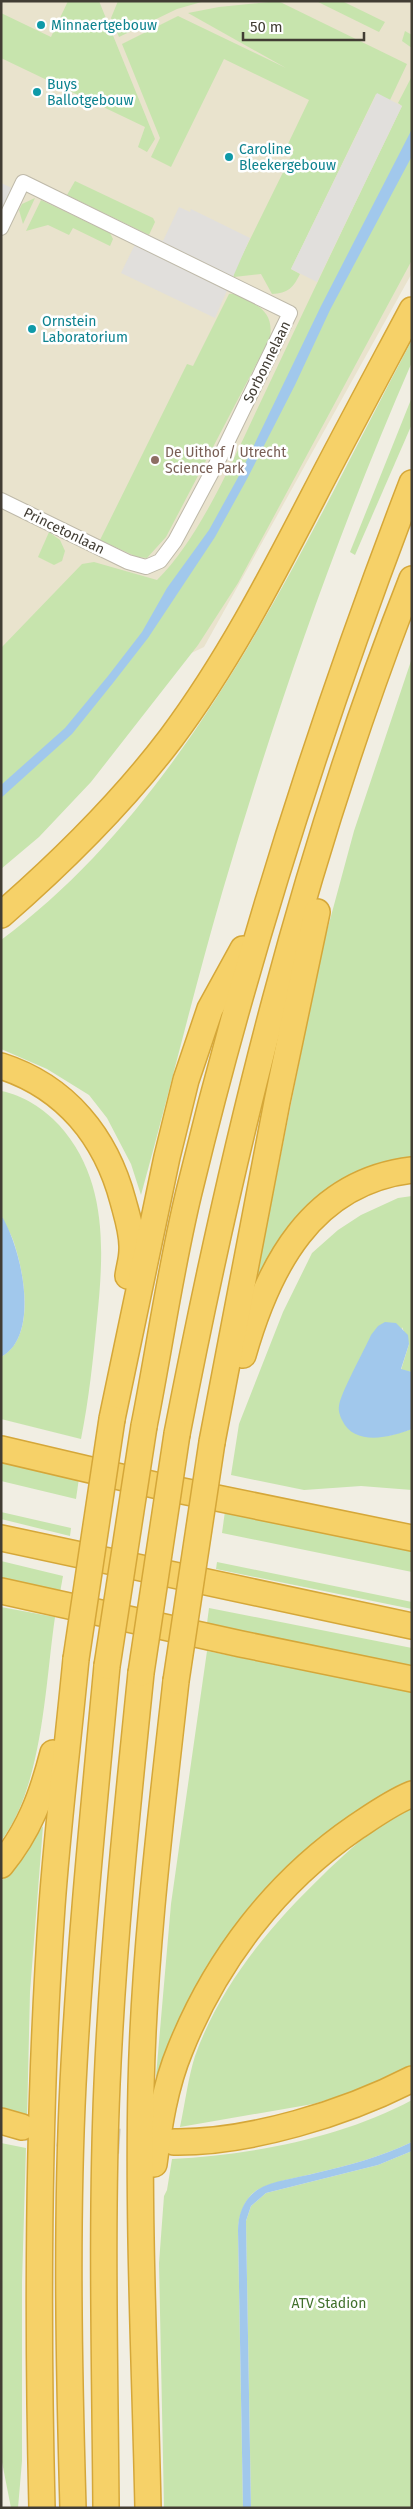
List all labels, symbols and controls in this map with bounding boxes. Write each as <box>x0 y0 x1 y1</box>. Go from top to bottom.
scale bar <box>243 10 364 42</box>
place label: Minnaertgebouw <box>51 17 157 34</box>
text: 50 m <box>250 18 283 36</box>
marker: Minnaertgebouw <box>35 19 47 31</box>
place label: Buys Ballotgebouw <box>47 76 134 109</box>
marker: Buys Ballotgebouw <box>31 86 43 98</box>
place label: Caroline Bleekergebouw <box>239 141 336 174</box>
marker: Caroline Bleekergebouw <box>223 151 235 163</box>
place label: Ornstein Laboratorium <box>42 313 128 346</box>
street label: Sorbonnelaan <box>240 318 294 406</box>
marker: Ornstein Laboratorium <box>26 323 38 335</box>
place label: De Uithof / Utrecht Science Park <box>165 444 287 477</box>
marker: De Uithof / Utrecht Science Park <box>149 454 161 466</box>
street label: Princetonlaan <box>21 504 107 558</box>
park label: ATV Stadion <box>292 2295 366 2312</box>

